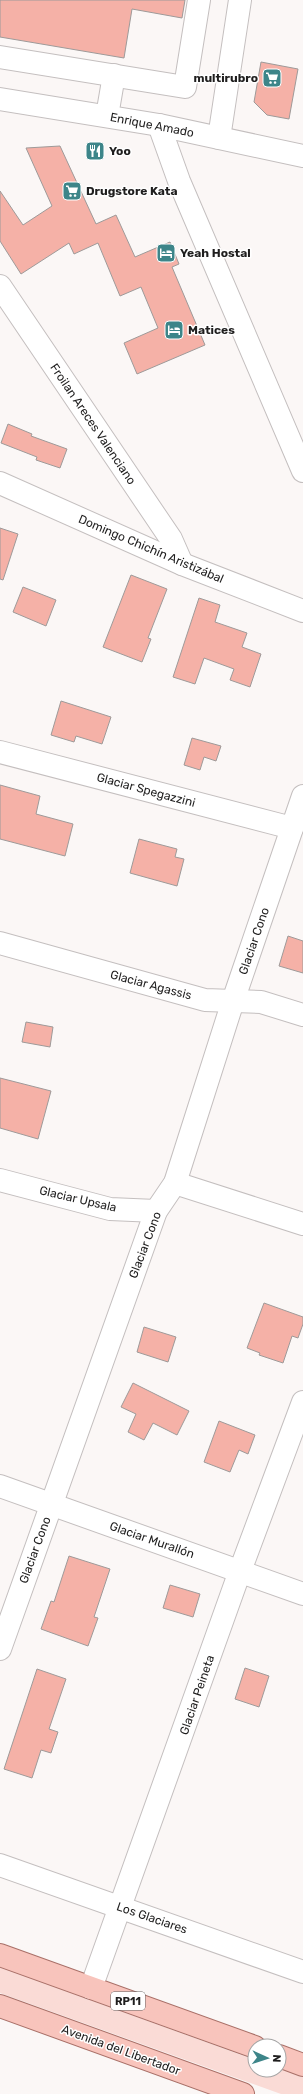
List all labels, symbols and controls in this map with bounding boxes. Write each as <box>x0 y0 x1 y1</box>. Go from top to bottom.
supermarket icon: multirubro <box>261 67 283 89</box>
place label: multirubro <box>193 71 258 85</box>
street label: Enrique Amado <box>109 110 195 140</box>
restaurant icon: Yoo <box>84 140 106 162</box>
place label: Yoo <box>109 144 131 158</box>
supermarket icon: Drugstore Kata <box>61 180 83 202</box>
place label: Drugstore Kata <box>86 184 178 198</box>
hotel icon: Yeah Hostal <box>155 242 177 264</box>
place label: Yeah Hostal <box>180 246 251 260</box>
hotel icon: Matices <box>163 319 185 341</box>
place label: Matices <box>188 323 235 337</box>
street label: Froilan Areces Valenciano <box>47 361 139 487</box>
street label: Domingo Chichín Aristizábal <box>76 512 226 586</box>
street label: Glaciar Spegazzini <box>95 770 197 810</box>
street label: Glaciar Cono <box>236 905 272 976</box>
street label: Glaciar Agassis <box>109 967 193 1003</box>
street label: Glaciar Upsala <box>38 1183 118 1215</box>
street label: Glaciar Cono <box>126 1210 164 1280</box>
street label: Glaciar Cono <box>16 1515 54 1585</box>
street label: Glaciar Murallón <box>108 1519 196 1561</box>
street label: Glaciar Peineta <box>177 1653 217 1737</box>
street label: Los Glaciares <box>115 1899 189 1937</box>
road number: RP11 <box>111 1992 145 2010</box>
street label: Avenida del Libertador <box>60 2022 183 2078</box>
north arrow <box>247 2038 287 2078</box>
text: N <box>270 2054 283 2063</box>

